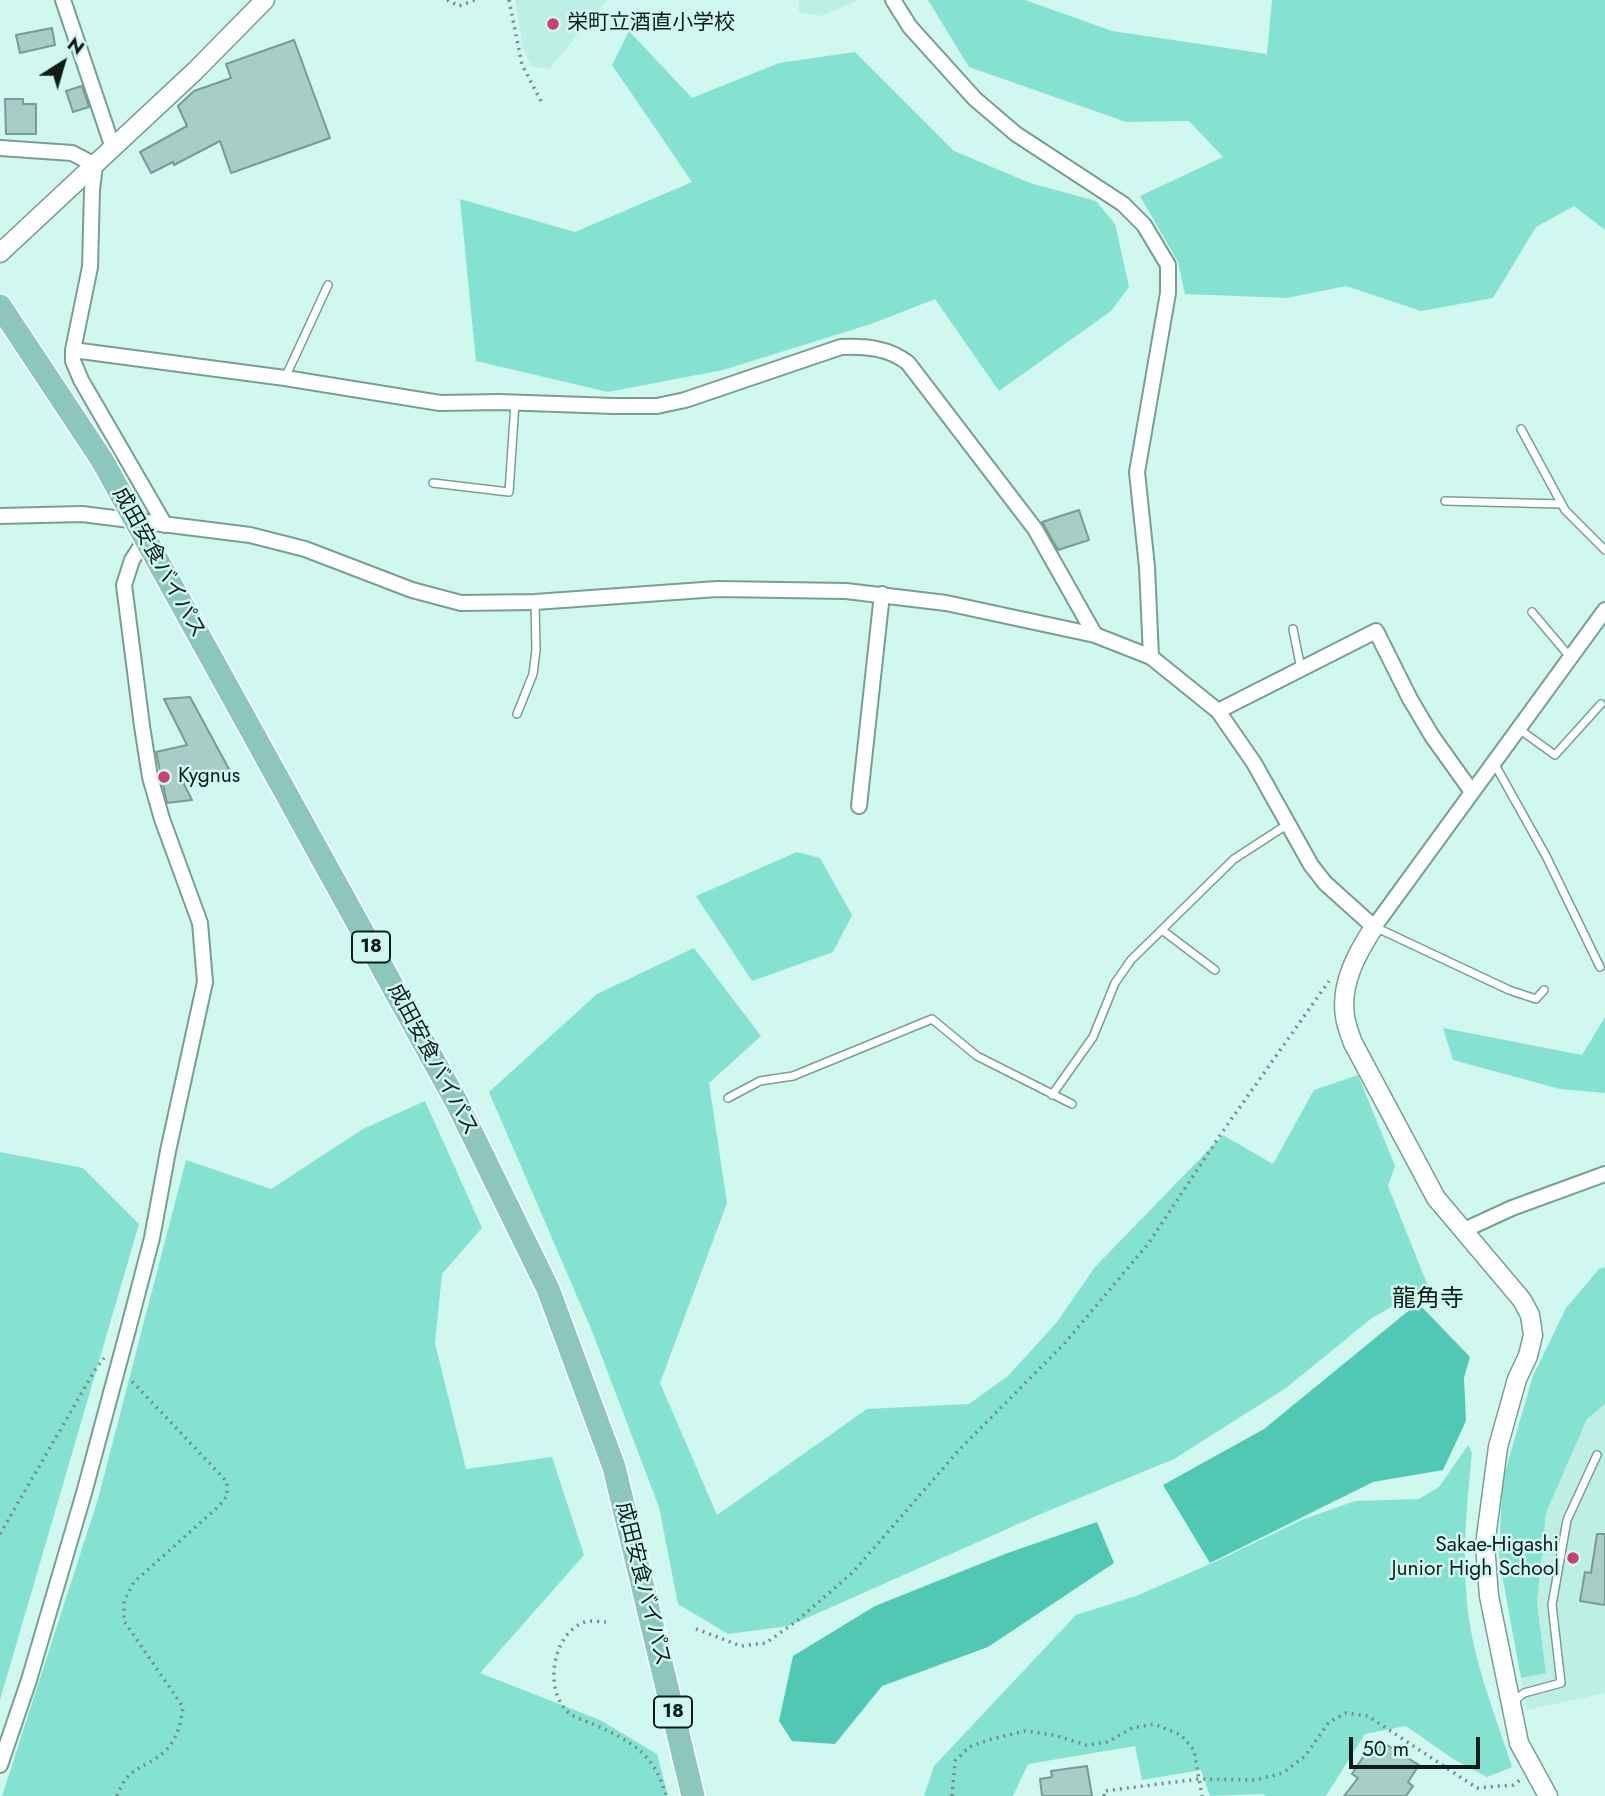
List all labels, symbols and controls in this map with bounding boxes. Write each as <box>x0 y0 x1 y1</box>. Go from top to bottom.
place label: 栄町立酒直小学校 <box>567 11 735 37</box>
marker: 栄町立酒直小学校 <box>545 16 561 32</box>
north arrow <box>28 28 98 98</box>
text: N <box>62 31 90 61</box>
street label: 成田安食バイパス <box>106 483 210 643</box>
place label: Kygnus <box>178 764 240 790</box>
marker: Kygnus <box>156 769 172 785</box>
road number: 18 <box>352 931 390 962</box>
street label: 成田安食バイパス <box>381 980 483 1140</box>
district label: 龍角寺 <box>1392 1286 1464 1314</box>
street label: 成田安食バイパス <box>609 1499 675 1669</box>
place label: Sakae-Higashi Junior High School <box>1391 1533 1559 1583</box>
marker: Sakae-Higashi Junior High School <box>1565 1550 1581 1566</box>
road number: 18 <box>654 1696 692 1728</box>
scale bar <box>1353 1722 1484 1766</box>
text: 50 m <box>1362 1734 1409 1764</box>

